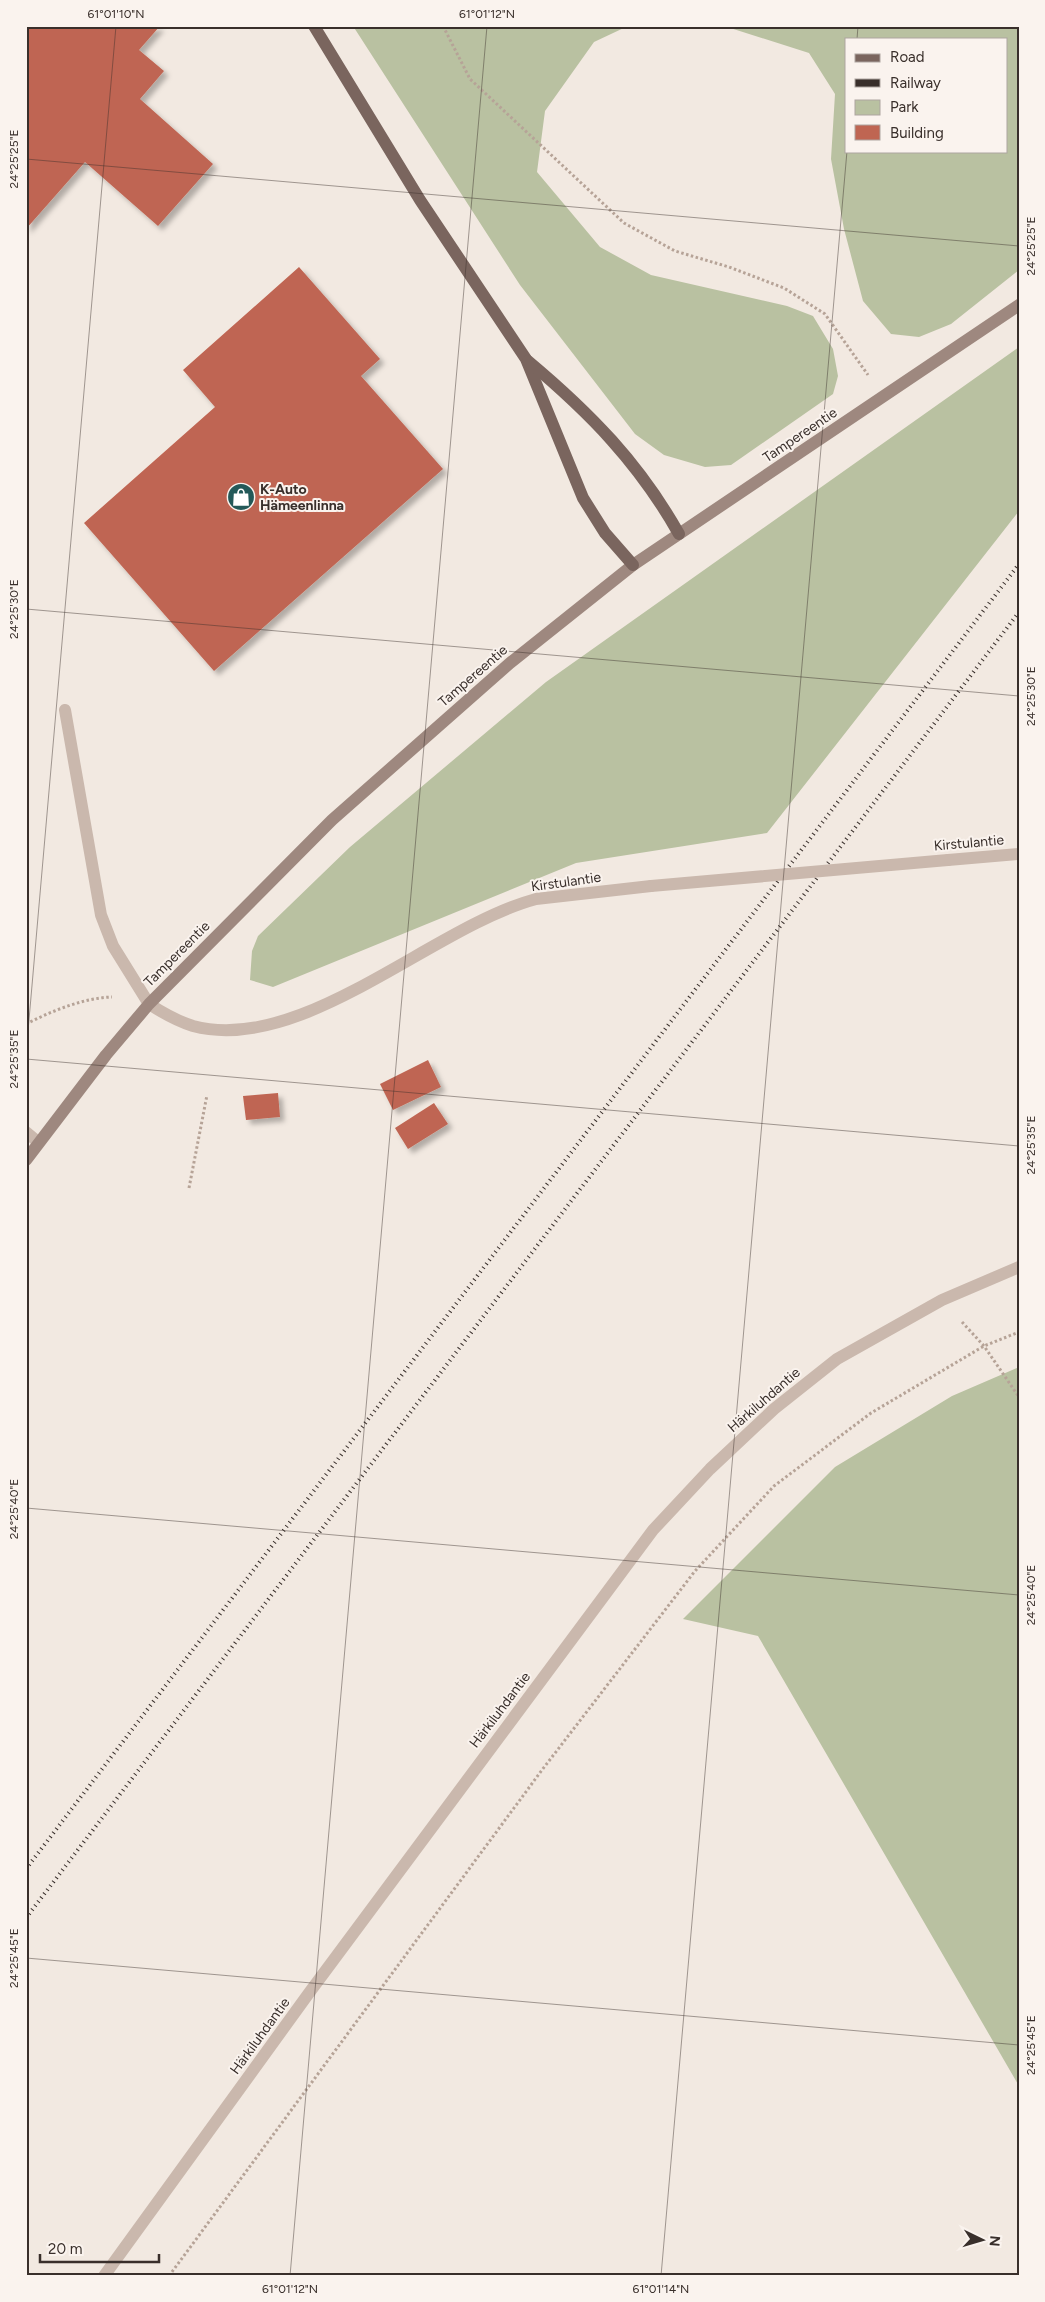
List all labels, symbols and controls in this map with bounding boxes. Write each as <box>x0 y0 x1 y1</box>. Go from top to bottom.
text: 61°01'10"N <box>87 7 145 21</box>
text: 61°01'12"N <box>459 7 515 21</box>
legend <box>845 38 1008 152</box>
text: Road <box>890 48 925 66</box>
text: Railway <box>890 74 941 92</box>
text: Park <box>890 98 919 116</box>
text: Building <box>890 124 944 142</box>
text: 24°25'25"E <box>7 129 21 189</box>
text: 24°25'25"E <box>1024 216 1038 276</box>
street label: Tampereentie <box>760 404 841 466</box>
place label: K-Auto Hämeenlinna <box>260 481 344 514</box>
shop icon: K-Auto Hämeenlinna <box>226 482 256 512</box>
text: 24°25'30"E <box>7 579 21 639</box>
street label: Tampereentie <box>435 641 511 711</box>
text: 24°25'30"E <box>1024 666 1038 726</box>
street label: Kirstulantie <box>933 831 1005 855</box>
street label: Kirstulantie <box>530 869 602 895</box>
street label: Tampereentie <box>141 917 214 990</box>
text: 24°25'35"E <box>7 1030 21 1088</box>
text: 24°25'35"E <box>1024 1116 1038 1174</box>
street label: Härkiluhdantie <box>724 1364 804 1436</box>
text: 24°25'40"E <box>7 1479 21 1539</box>
text: 24°25'40"E <box>1024 1565 1038 1625</box>
street label: Härkiluhdantie <box>466 1668 534 1751</box>
text: 24°25'45"E <box>7 1928 21 1988</box>
street label: Härkiluhdantie <box>227 1994 294 2078</box>
text: 24°25'45"E <box>1024 2015 1038 2075</box>
north arrow <box>958 2214 1008 2264</box>
scale bar <box>40 2232 159 2264</box>
text: N <box>986 2235 1003 2247</box>
text: 20 m <box>48 2240 82 2258</box>
text: 61°01'12"N <box>262 2282 318 2296</box>
text: 61°01'14"N <box>633 2282 689 2296</box>

